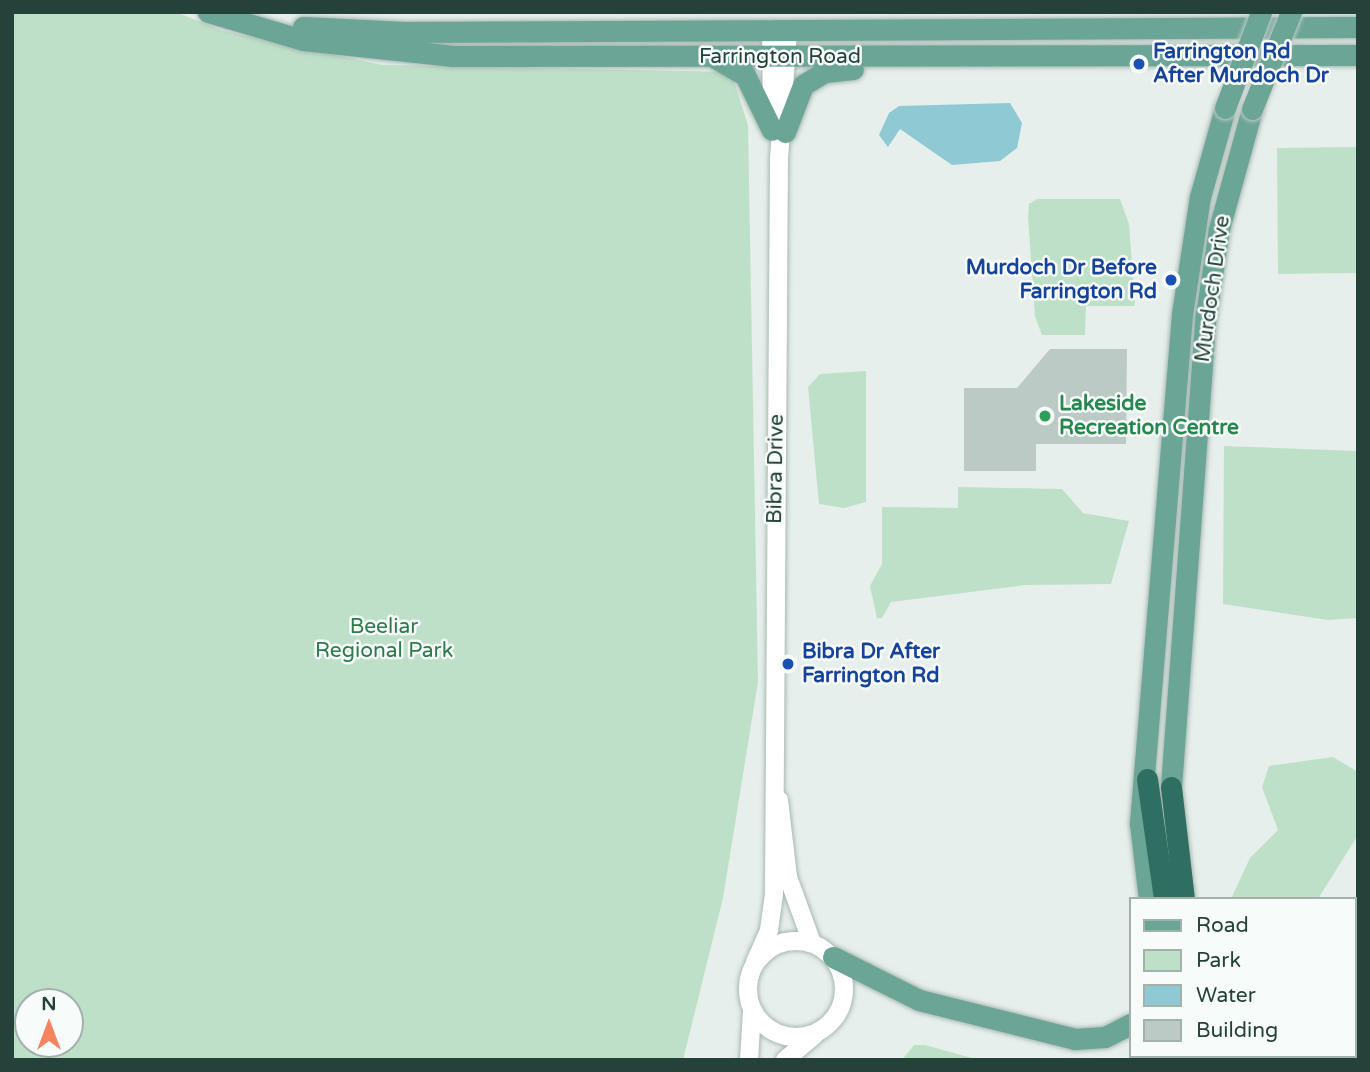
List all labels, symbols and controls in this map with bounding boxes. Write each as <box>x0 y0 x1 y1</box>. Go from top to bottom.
place label: Farrington Rd After Murdoch Dr <box>1153 39 1329 89</box>
street label: Farrington Road <box>699 44 861 70</box>
marker: Farrington Rd After Murdoch Dr <box>1131 56 1147 72</box>
street label: Murdoch Drive <box>1190 214 1236 364</box>
place label: Murdoch Dr Before Farrington Rd <box>966 255 1157 305</box>
marker: Murdoch Dr Before Farrington Rd <box>1163 272 1179 288</box>
place label: Lakeside Recreation Centre <box>1059 391 1239 441</box>
marker: Lakeside Recreation Centre <box>1037 408 1053 424</box>
street label: Bibra Drive <box>762 414 790 524</box>
park label: Beeliar Regional Park <box>315 614 453 664</box>
place label: Bibra Dr After Farrington Rd <box>802 639 940 689</box>
marker: Bibra Dr After Farrington Rd <box>780 656 796 672</box>
legend <box>1128 897 1356 1058</box>
text: Road <box>1196 913 1249 938</box>
text: Park <box>1196 948 1241 973</box>
text: Water <box>1196 983 1256 1008</box>
north arrow <box>14 988 84 1058</box>
text: N <box>41 993 57 1015</box>
text: Building <box>1196 1018 1278 1043</box>

